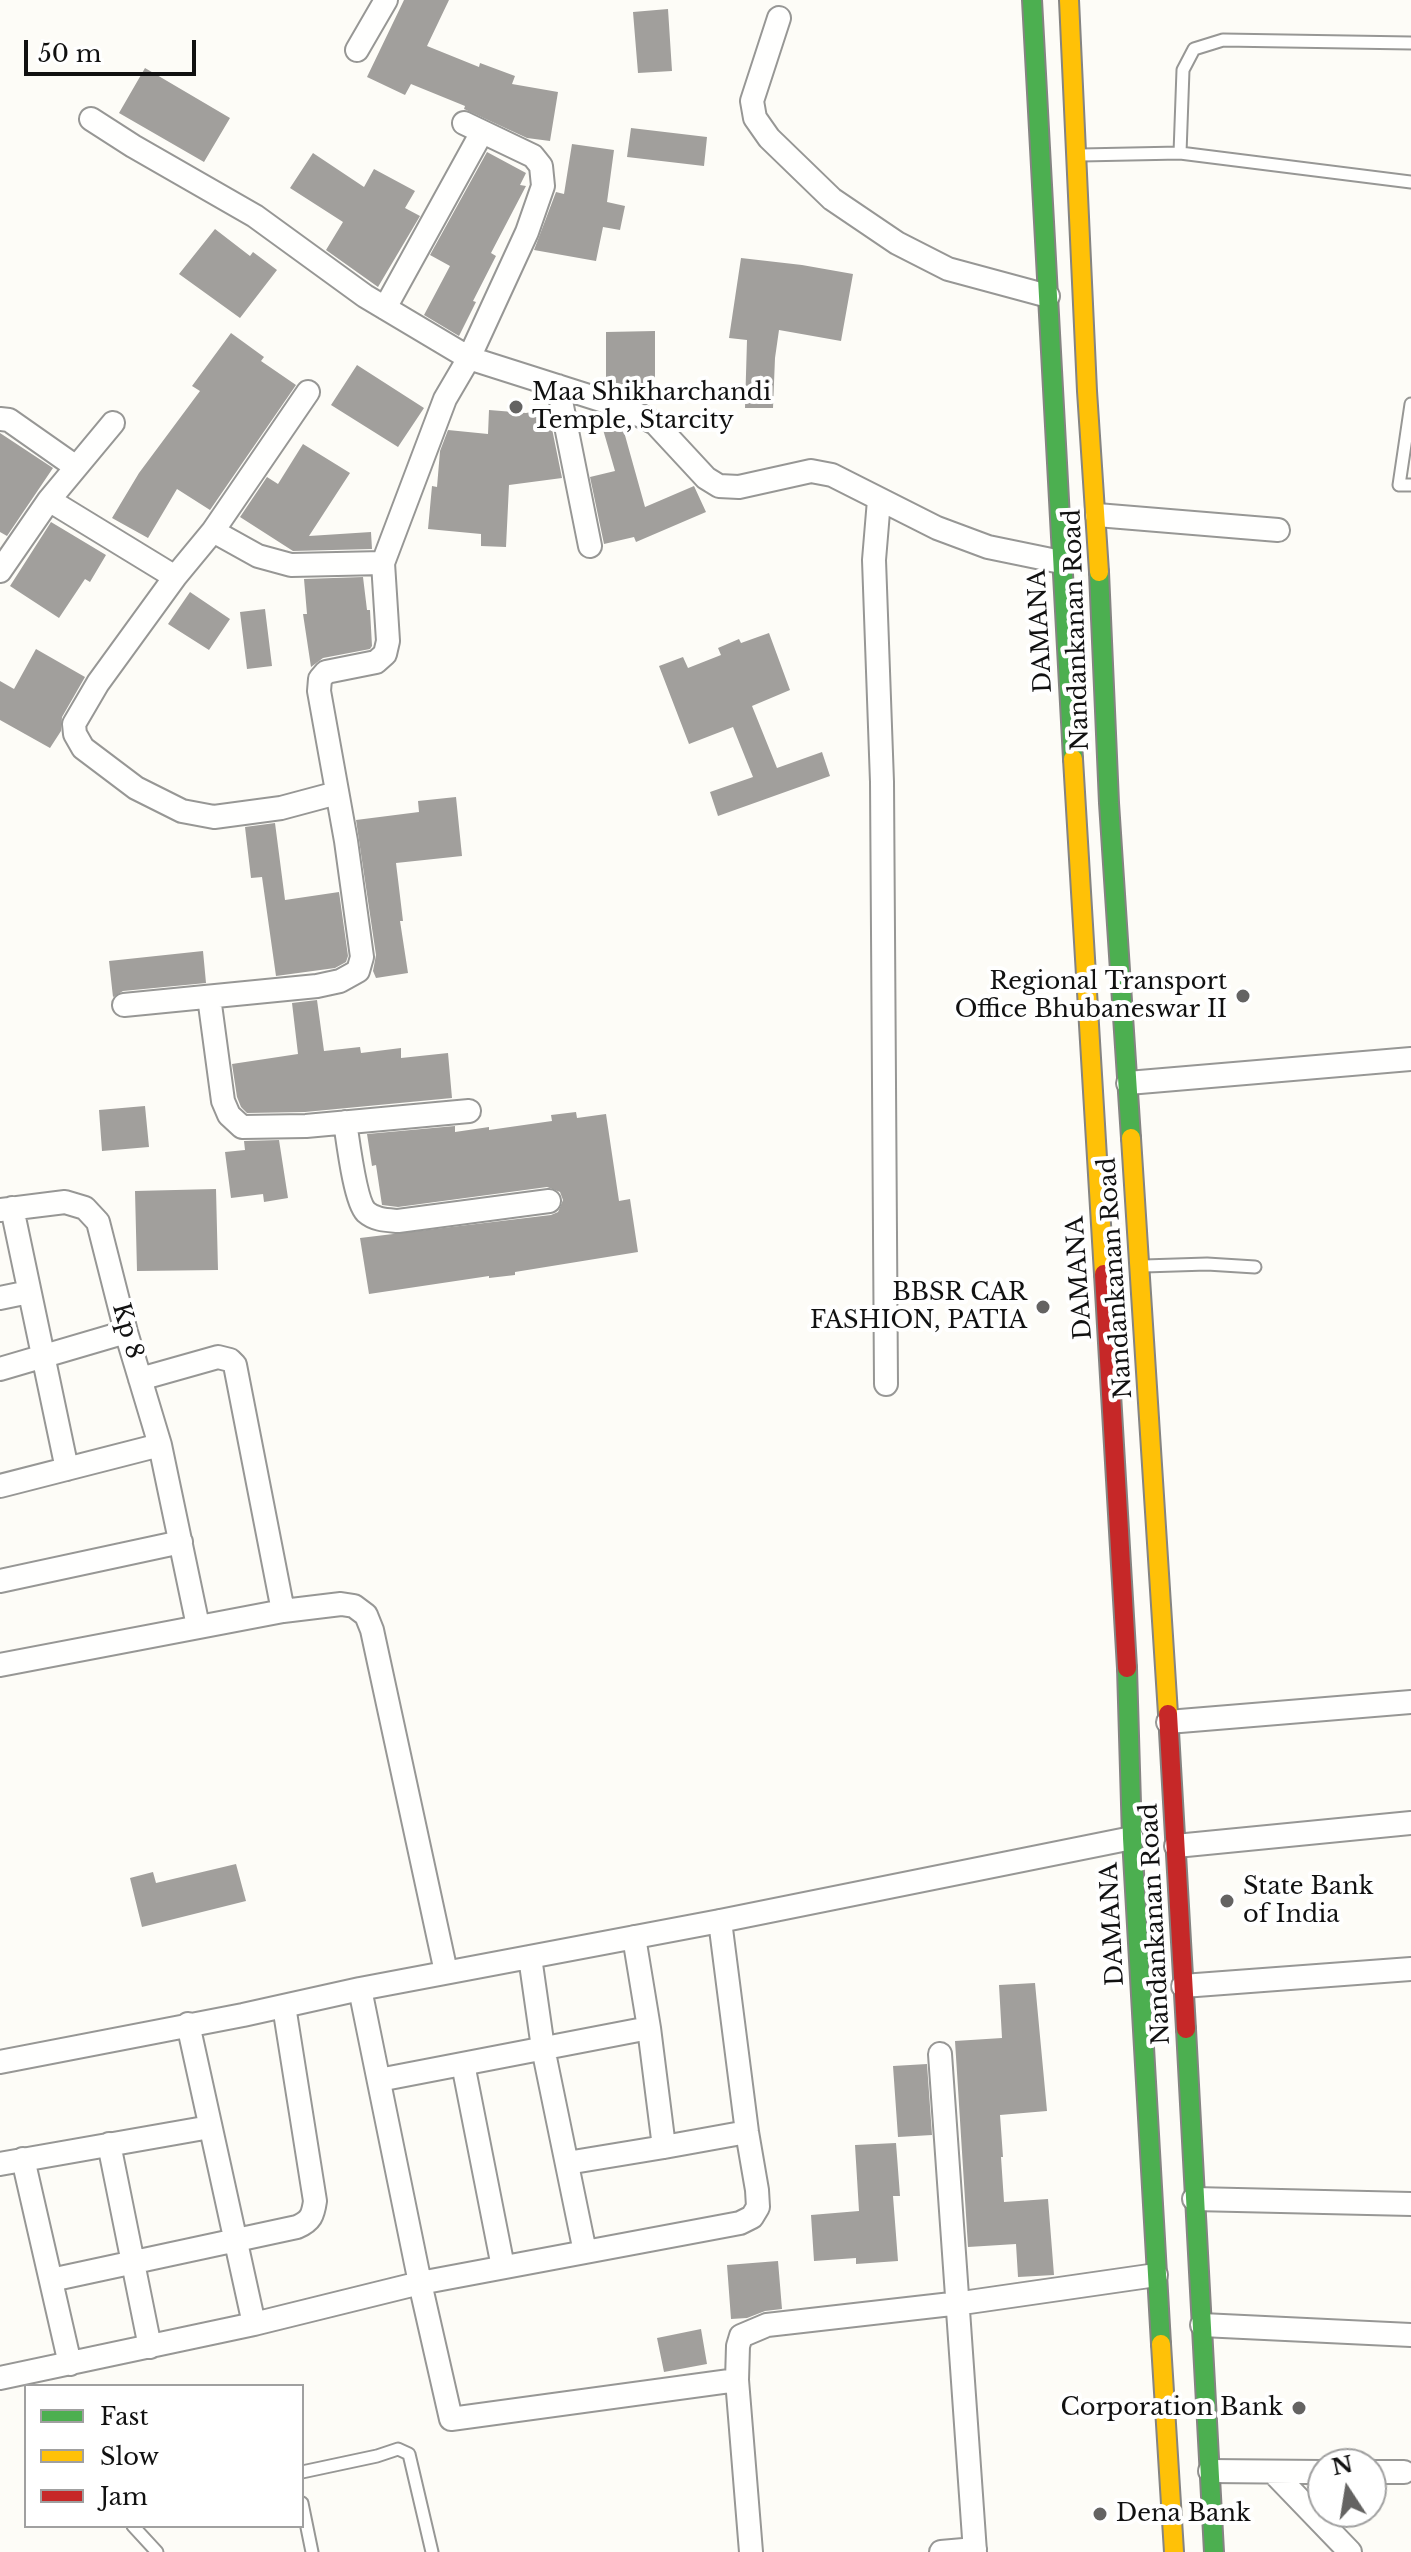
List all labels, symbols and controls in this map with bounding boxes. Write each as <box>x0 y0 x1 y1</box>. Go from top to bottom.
scale bar <box>28 24 200 74</box>
text: 50 m <box>38 39 101 68</box>
place label: Maa Shikharchandi Temple, Starcity <box>532 379 771 435</box>
marker: Maa Shikharchandi Temple, Starcity <box>507 398 525 416</box>
street label: Nandankanan Road <box>1058 509 1096 751</box>
street label: DAMANA <box>1023 569 1059 693</box>
place label: Regional Transport Office Bhubaneswar II <box>955 968 1227 1024</box>
marker: Regional Transport Office Bhubaneswar II <box>1234 987 1252 1005</box>
street label: Nandankanan Road <box>1093 1156 1139 1400</box>
street label: DAMANA <box>1061 1215 1099 1341</box>
place label: BBSR CAR FASHION, PATIA <box>810 1279 1027 1335</box>
marker: BBSR CAR FASHION, PATIA <box>1034 1298 1052 1316</box>
street label: Kp 8 <box>105 1300 149 1362</box>
street label: Nandankanan Road <box>1135 1803 1177 2045</box>
street label: DAMANA <box>1095 1862 1131 1986</box>
place label: State Bank of India <box>1243 1873 1373 1929</box>
marker: State Bank of India <box>1218 1892 1236 1910</box>
legend <box>24 2384 304 2528</box>
place label: Corporation Bank <box>1060 2394 1283 2422</box>
marker: Corporation Bank <box>1290 2399 1308 2417</box>
text: Fast <box>100 2402 148 2431</box>
text: Slow <box>100 2442 159 2471</box>
north arrow <box>1307 2448 1387 2528</box>
text: N <box>1329 2451 1355 2481</box>
text: Jam <box>100 2482 148 2511</box>
place label: Dena Bank <box>1116 2500 1251 2528</box>
marker: Dena Bank <box>1091 2505 1109 2523</box>

